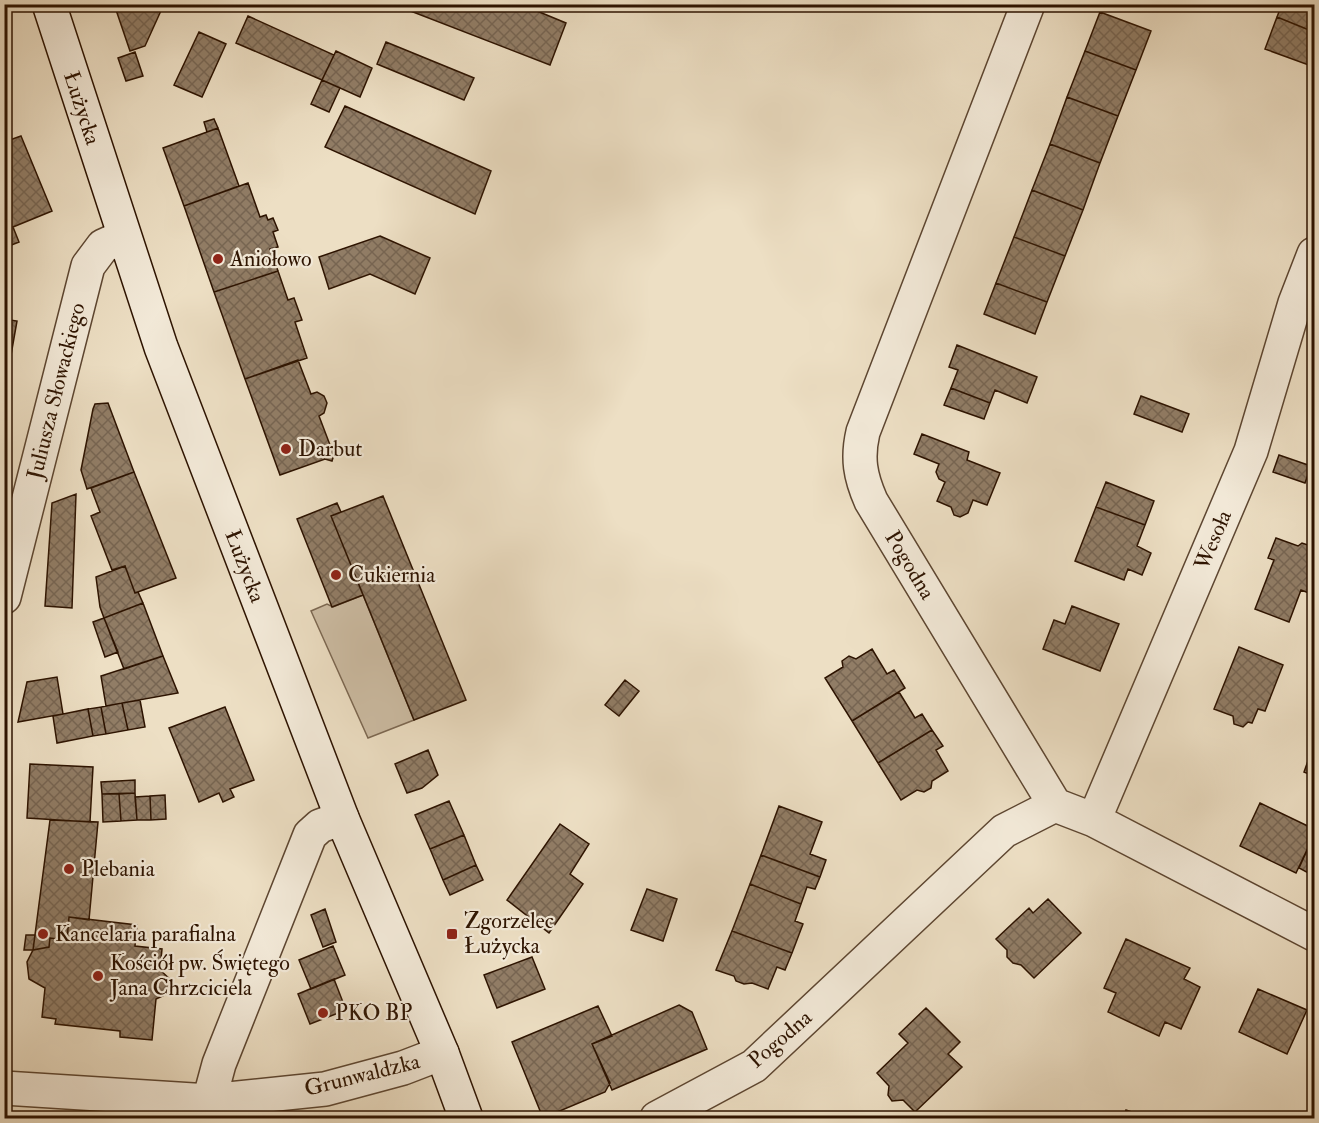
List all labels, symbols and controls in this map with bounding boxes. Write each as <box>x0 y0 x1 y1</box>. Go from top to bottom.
street label: Łużycka <box>57 68 107 149</box>
place label: Aniołowo <box>229 245 312 273</box>
marker: Aniołowo <box>211 252 225 266</box>
street label: Juliusza Słowackiego <box>20 300 91 483</box>
place label: Darbut <box>298 435 362 463</box>
marker: Darbut <box>279 442 293 456</box>
street label: Wesoła <box>1188 505 1238 575</box>
street label: Pogodna <box>879 525 942 605</box>
street label: Łużycka <box>218 526 272 607</box>
place label: Cukiernia <box>348 561 436 589</box>
marker: Cukiernia <box>329 568 343 582</box>
place label: Plebania <box>81 855 156 883</box>
marker: Plebania <box>62 862 76 876</box>
place label: Zgorzelec Łużycka <box>464 907 554 960</box>
place label: Kancelaria parafialna <box>55 920 237 949</box>
marker: Kancelaria parafialna <box>36 927 50 941</box>
marker: Zgorzelec Łużycka <box>445 927 459 941</box>
place label: Kościół pw. Świętego Jana Chrzciciela <box>109 949 290 1002</box>
marker: Kościół pw. Świętego Jana Chrzciciela <box>91 969 105 983</box>
place label: PKO BP <box>335 999 412 1027</box>
street label: Pogodna <box>742 1003 818 1074</box>
marker: PKO BP <box>316 1006 330 1020</box>
street label: Grunwaldzka <box>301 1047 424 1103</box>

